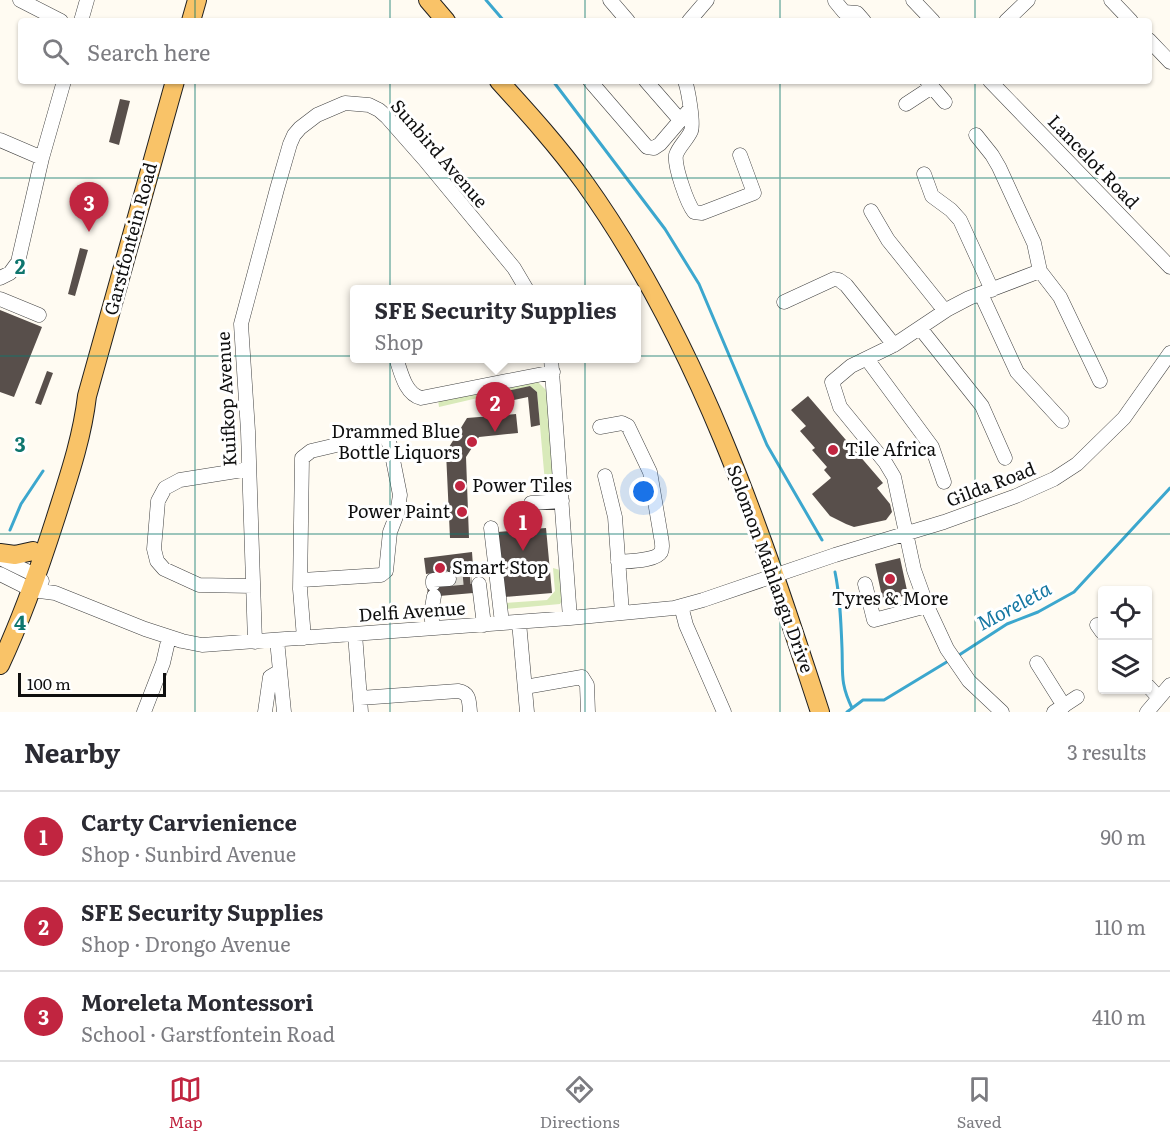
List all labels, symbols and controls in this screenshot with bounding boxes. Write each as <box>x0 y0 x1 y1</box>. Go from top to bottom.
search box <box>18 18 1152 84</box>
icon: search <box>39 35 72 68</box>
text: Search here <box>87 35 210 68</box>
street label: Sunbird Avenue <box>385 93 495 213</box>
street label: Lancelot Road <box>1042 108 1146 214</box>
street label: Garstfontein Road <box>96 159 163 318</box>
pin: 3 <box>70 182 109 232</box>
text: 2 <box>15 250 26 280</box>
popup <box>350 285 641 363</box>
text: SFE Security Supplies <box>374 293 617 326</box>
text: Shop <box>374 326 423 356</box>
street label: Kuifkop Avenue <box>208 331 243 467</box>
pin: 2 <box>476 382 514 432</box>
place label: Drammed Blue Bottle Liquors <box>331 417 460 465</box>
text: 3 <box>14 428 26 458</box>
marker: Drammed Blue Bottle Liquors <box>465 435 479 449</box>
place label: Tile Africa <box>845 435 937 462</box>
marker: Tile Africa <box>826 443 840 457</box>
street label: Gilda Road <box>942 454 1039 513</box>
street label: Solomon Mahlangu Drive <box>721 461 822 676</box>
place label: Power Tiles <box>472 471 572 498</box>
your location <box>629 477 658 506</box>
marker: Power Tiles <box>453 479 467 493</box>
place label: Power Paint <box>347 497 451 524</box>
pin: 1 <box>504 502 542 551</box>
marker: Power Paint <box>455 505 469 519</box>
place label: Smart Stop <box>452 553 548 580</box>
marker: Smart Stop <box>433 561 447 575</box>
marker: Tyres & More <box>883 572 897 586</box>
water label: Moreleta <box>970 572 1056 636</box>
place label: Tyres & More <box>832 584 948 611</box>
map controls <box>1098 586 1152 694</box>
button: locate <box>1098 586 1152 640</box>
street label: Delfi Avenue <box>357 593 466 628</box>
text: 4 <box>14 606 26 636</box>
button: layers <box>1098 640 1152 694</box>
scale bar <box>18 670 166 698</box>
text: 100 m <box>27 671 71 695</box>
text: Nearby <box>24 732 120 771</box>
text: 3 results <box>1067 736 1146 766</box>
text: Carty Carvienience <box>81 805 297 838</box>
text: 1 <box>39 821 48 851</box>
text: 90 m <box>1101 821 1146 851</box>
text: Shop · Sunbird Avenue <box>81 838 296 868</box>
text: SFE Security Supplies <box>81 895 323 928</box>
text: 2 <box>38 911 49 941</box>
text: 110 m <box>1095 911 1146 941</box>
text: Shop · Drongo Avenue <box>81 928 291 958</box>
text: Moreleta Montessori <box>81 985 313 1018</box>
text: 3 <box>38 1001 49 1031</box>
text: 410 m <box>1092 1001 1146 1031</box>
text: School · Garstfontein Road <box>81 1018 335 1048</box>
tab: Map <box>169 1073 203 1133</box>
tab: Directions <box>540 1073 620 1133</box>
tab: Saved <box>957 1073 1001 1133</box>

